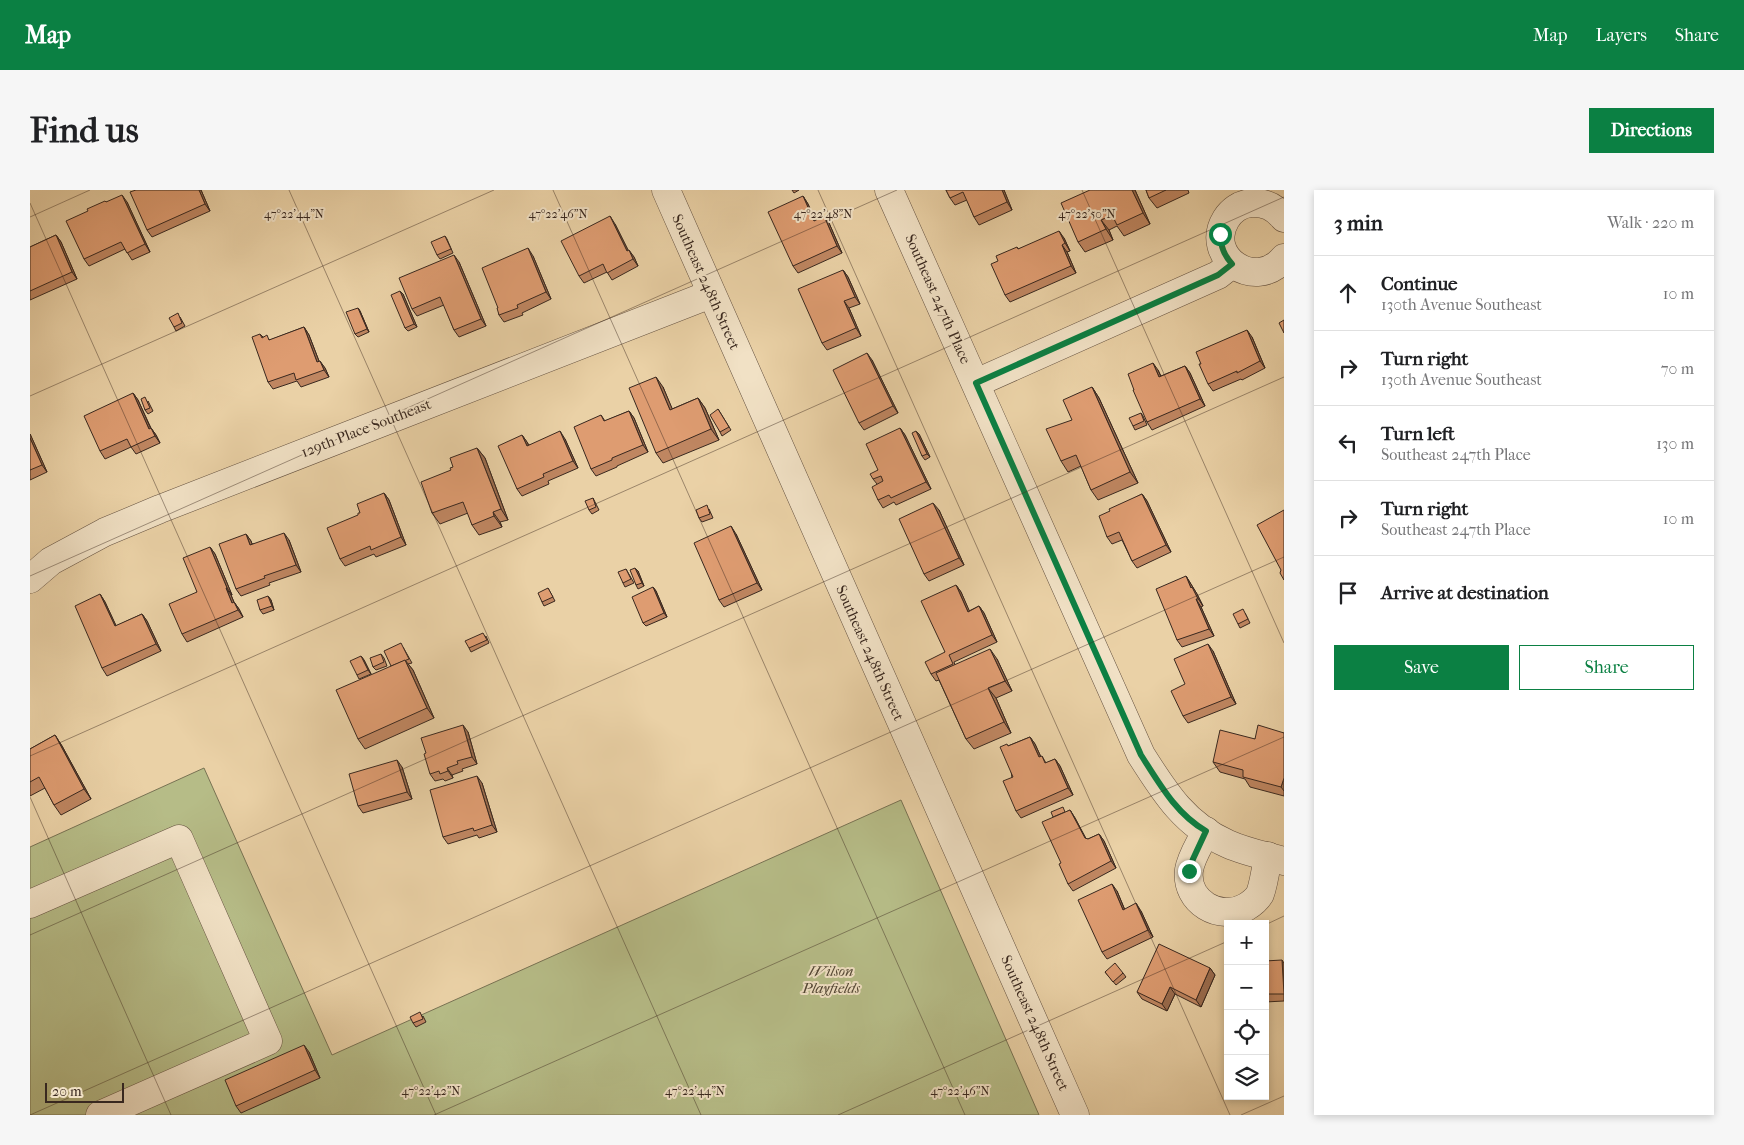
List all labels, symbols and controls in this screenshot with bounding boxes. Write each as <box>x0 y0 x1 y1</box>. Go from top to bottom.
text: Map <box>25 21 71 49</box>
text: Map <box>1533 25 1567 46</box>
text: Layers <box>1595 25 1647 46</box>
text: Share <box>1675 25 1719 46</box>
button: Directions <box>1589 108 1714 153</box>
text: Find us <box>30 110 139 151</box>
text: 47°22'44"N <box>264 207 324 221</box>
text: 47°22'46"N <box>528 207 588 221</box>
text: 47°22'48"N <box>794 207 852 221</box>
text: 47°22'50"N <box>1058 207 1116 221</box>
street label: Southeast 248th Street <box>668 211 744 353</box>
text: 3 min <box>1334 211 1383 235</box>
text: Walk · 220 m <box>1607 213 1694 232</box>
route start <box>1209 223 1232 246</box>
street label: Southeast 247th Place <box>901 231 975 367</box>
text: Continue <box>1381 273 1457 295</box>
icon: ahead <box>1334 279 1362 307</box>
text: 10 m <box>1663 284 1694 303</box>
text: 130th Avenue Southeast <box>1381 295 1542 314</box>
text: Turn right <box>1381 348 1468 370</box>
icon: right <box>1334 354 1362 382</box>
text: 70 m <box>1661 359 1694 378</box>
text: 130th Avenue Southeast <box>1381 370 1542 389</box>
street label: 129th Place Southeast <box>298 395 434 461</box>
text: Turn left <box>1381 423 1455 445</box>
icon: left <box>1334 429 1362 457</box>
text: 130 m <box>1656 434 1694 453</box>
text: Southeast 247th Place <box>1381 445 1531 464</box>
text: Turn right <box>1381 498 1468 520</box>
icon: right <box>1334 504 1362 532</box>
text: 10 m <box>1663 509 1694 528</box>
text: Southeast 247th Place <box>1381 520 1531 539</box>
icon: arrive <box>1334 579 1362 607</box>
street label: Southeast 248th Street <box>832 582 908 724</box>
text: Arrive at destination <box>1381 582 1549 604</box>
button: Save <box>1334 645 1509 690</box>
button: Share <box>1519 645 1694 690</box>
route end <box>1178 860 1201 883</box>
map controls <box>1224 920 1269 1100</box>
button: + <box>1224 920 1269 965</box>
street label: Southeast 248th Street <box>997 952 1073 1094</box>
park label: Wilson Playfields <box>801 962 860 997</box>
button: − <box>1224 965 1269 1010</box>
button: locate <box>1224 1010 1269 1055</box>
button: layers <box>1224 1055 1269 1100</box>
scale bar <box>45 1080 124 1103</box>
text: 20 m <box>52 1083 82 1100</box>
text: 47°22'42"N <box>402 1084 460 1098</box>
text: 47°22'44"N <box>665 1084 725 1098</box>
text: 47°22'46"N <box>930 1084 990 1098</box>

